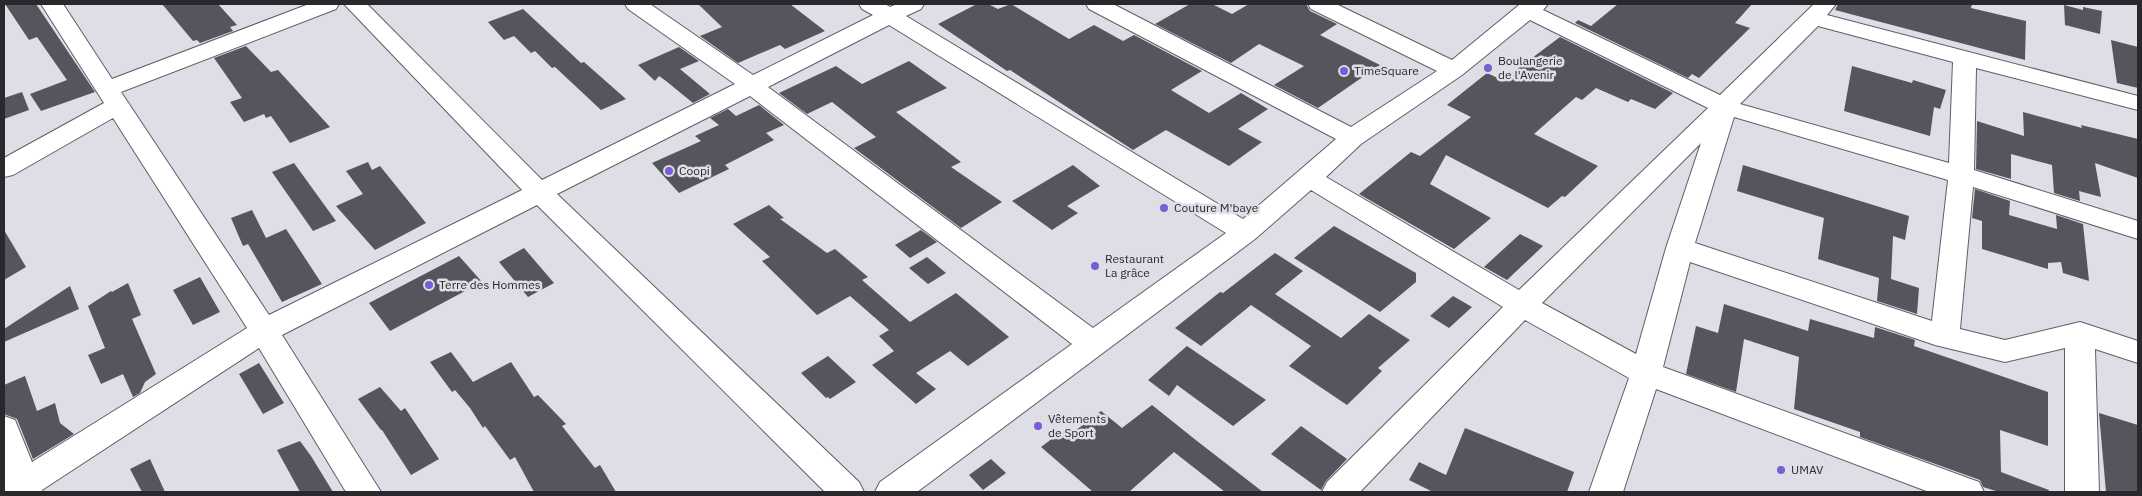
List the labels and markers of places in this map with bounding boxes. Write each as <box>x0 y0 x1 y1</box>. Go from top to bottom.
place label: Boulangerie de l'Avenir <box>1498 53 1563 82</box>
marker: Boulangerie de l'Avenir <box>1482 62 1494 74</box>
place label: TimeSquare <box>1354 63 1419 78</box>
marker: TimeSquare <box>1338 65 1350 77</box>
place label: Coopi <box>679 163 710 178</box>
marker: Coopi <box>663 165 675 177</box>
place label: Couture M'baye <box>1174 200 1259 215</box>
marker: Couture M'baye <box>1158 202 1170 214</box>
place label: Restaurant La grâce <box>1105 251 1164 280</box>
marker: Restaurant La grâce <box>1089 260 1101 272</box>
place label: Terre des Hommes <box>439 277 541 292</box>
marker: Terre des Hommes <box>423 279 435 291</box>
place label: Vêtements de Sport <box>1048 411 1106 440</box>
marker: Vêtements de Sport <box>1032 420 1044 432</box>
place label: UMAV <box>1791 462 1824 477</box>
marker: UMAV <box>1775 464 1787 476</box>

